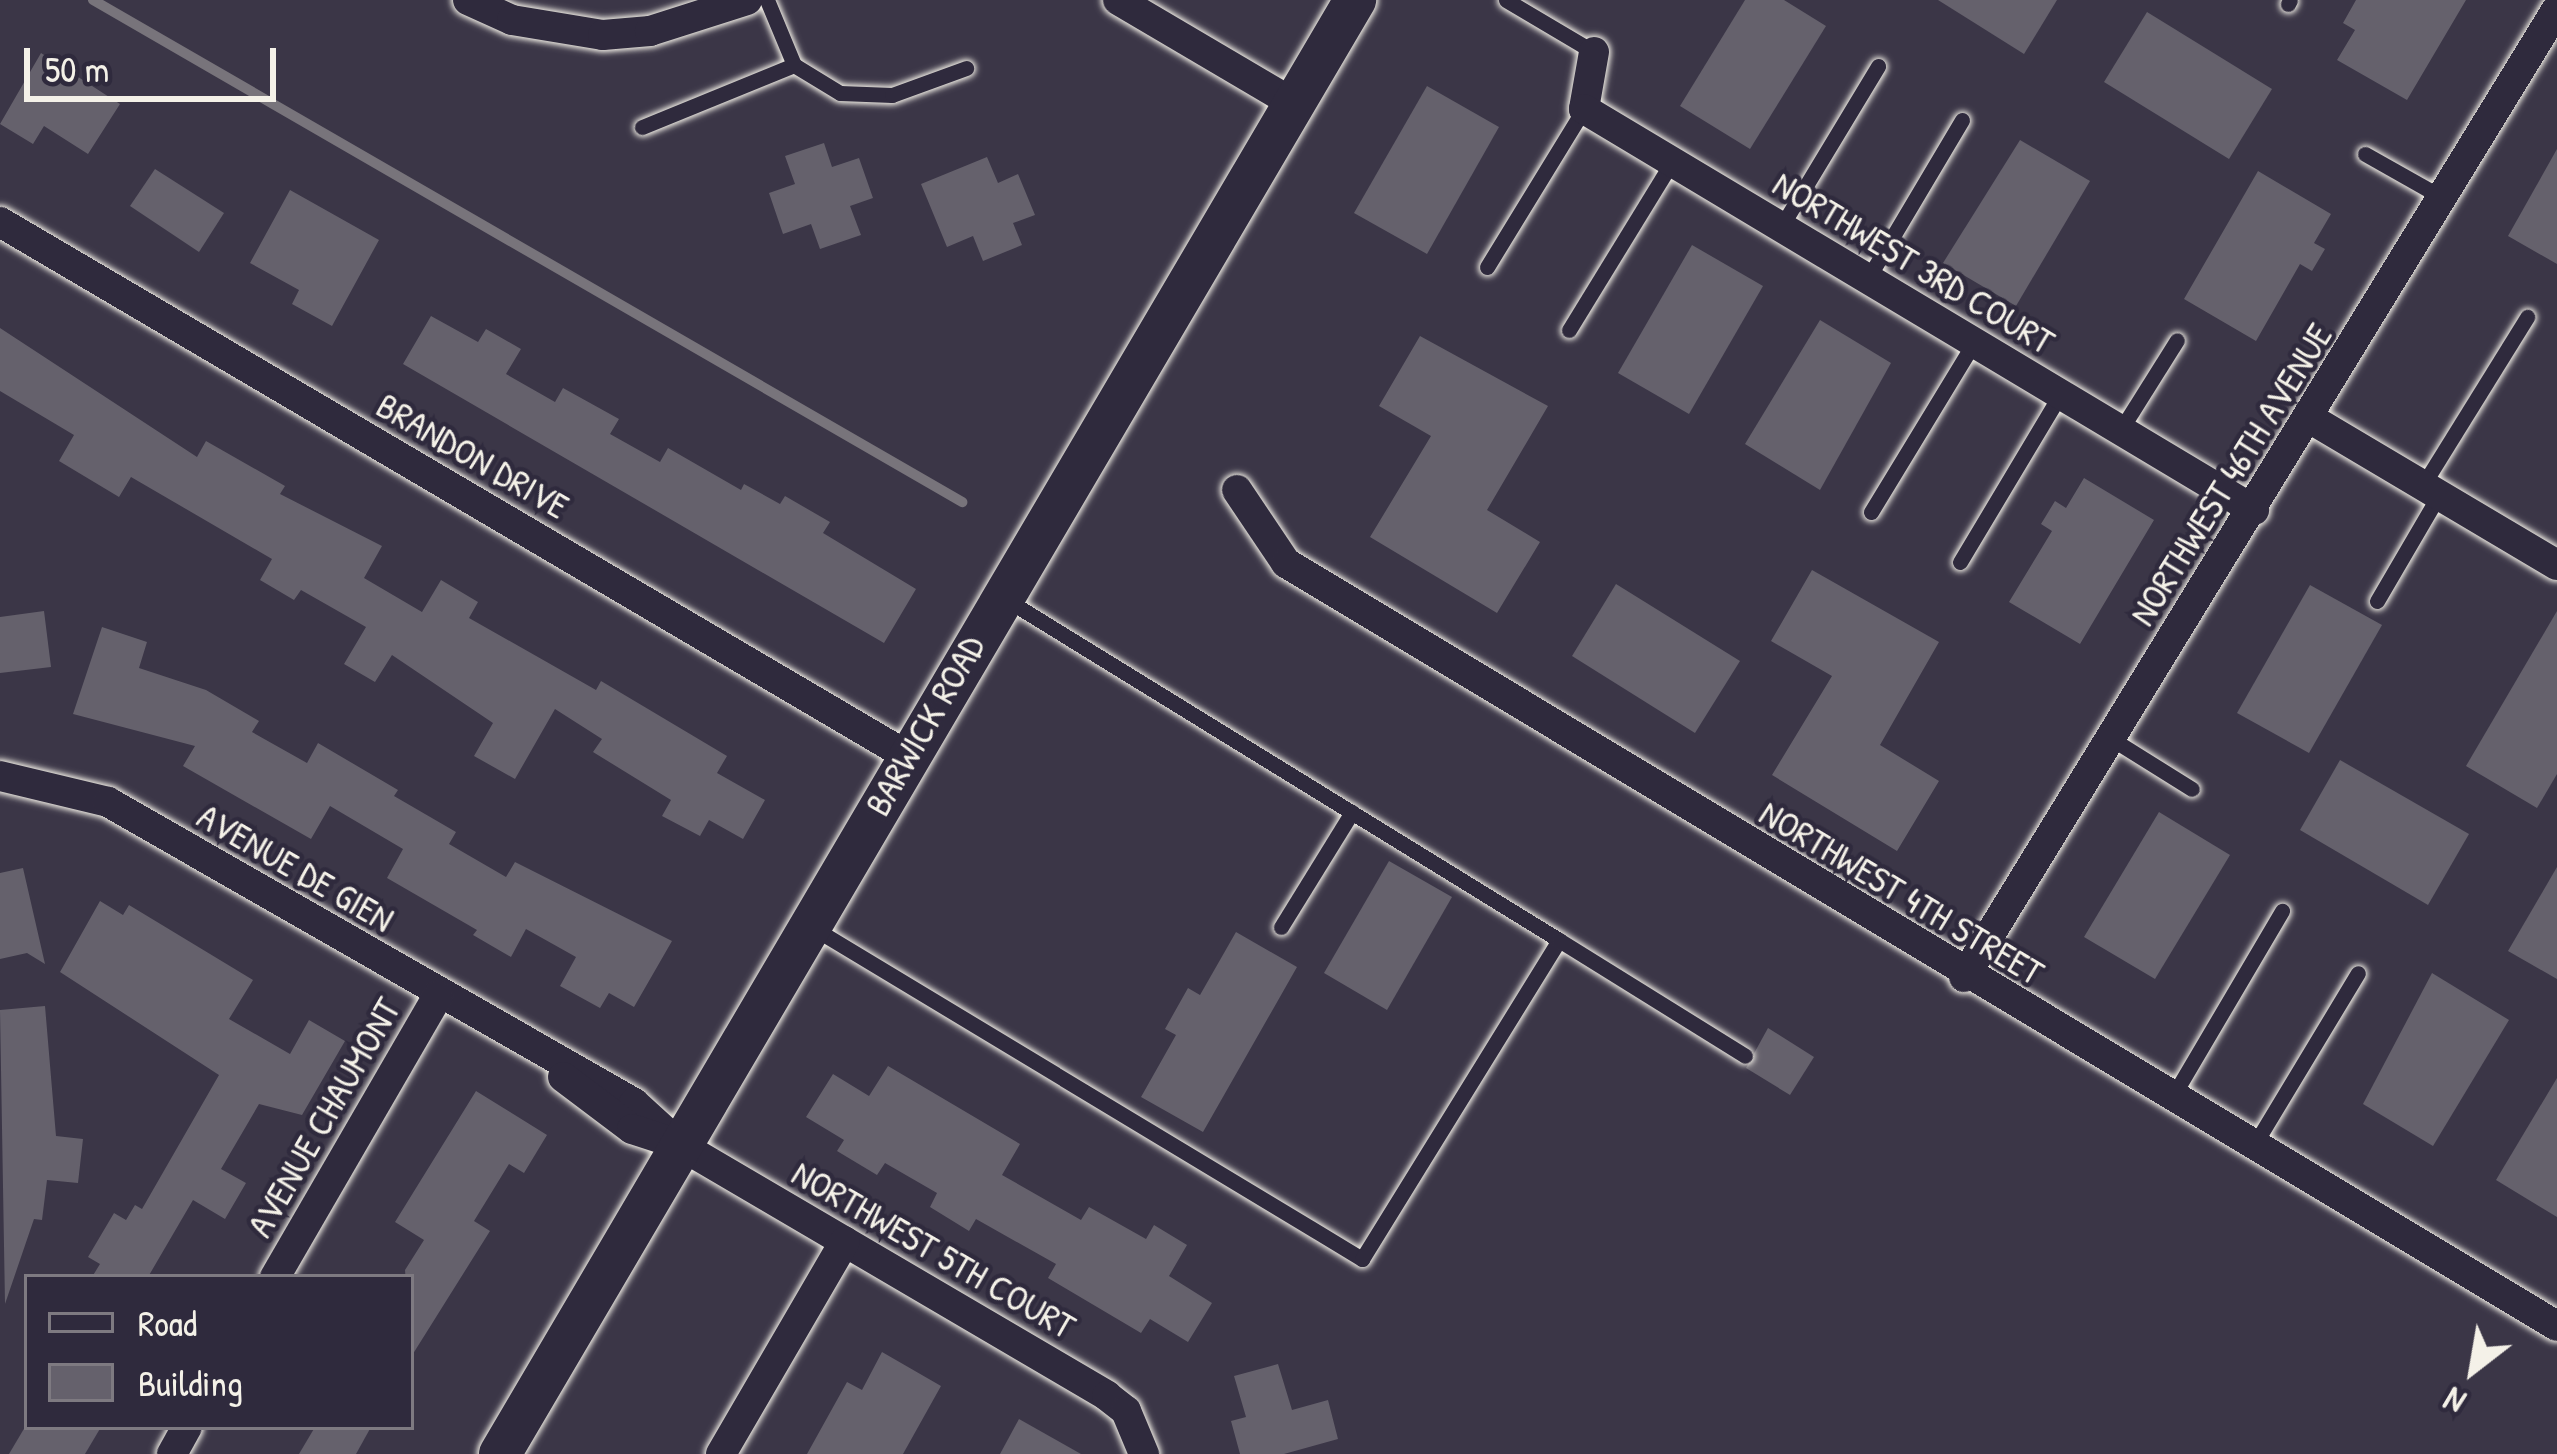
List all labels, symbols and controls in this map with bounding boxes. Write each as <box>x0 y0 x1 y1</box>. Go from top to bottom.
scale bar <box>30 24 282 98</box>
text: 50 m <box>45 44 109 93</box>
street label: NORTHWEST 3RD COURT <box>1766 161 2062 363</box>
street label: NORTHWEST 46TH AVENUE <box>2120 315 2340 633</box>
street label: BRANDON DRIVE <box>370 383 576 527</box>
street label: BARWICK ROAD <box>855 627 993 823</box>
street label: NORTHWEST 4TH STREET <box>1753 790 2051 994</box>
street label: AVENUE DE GIEN <box>190 794 402 940</box>
street label: AVENUE CHAUMONT <box>237 990 409 1244</box>
street label: NORTHWEST 5TH COURT <box>785 1151 1083 1347</box>
legend <box>24 1274 414 1430</box>
text: Road <box>138 1298 197 1347</box>
north arrow <box>2413 1310 2533 1430</box>
text: Building <box>138 1358 243 1407</box>
text: N <box>2436 1377 2473 1424</box>

